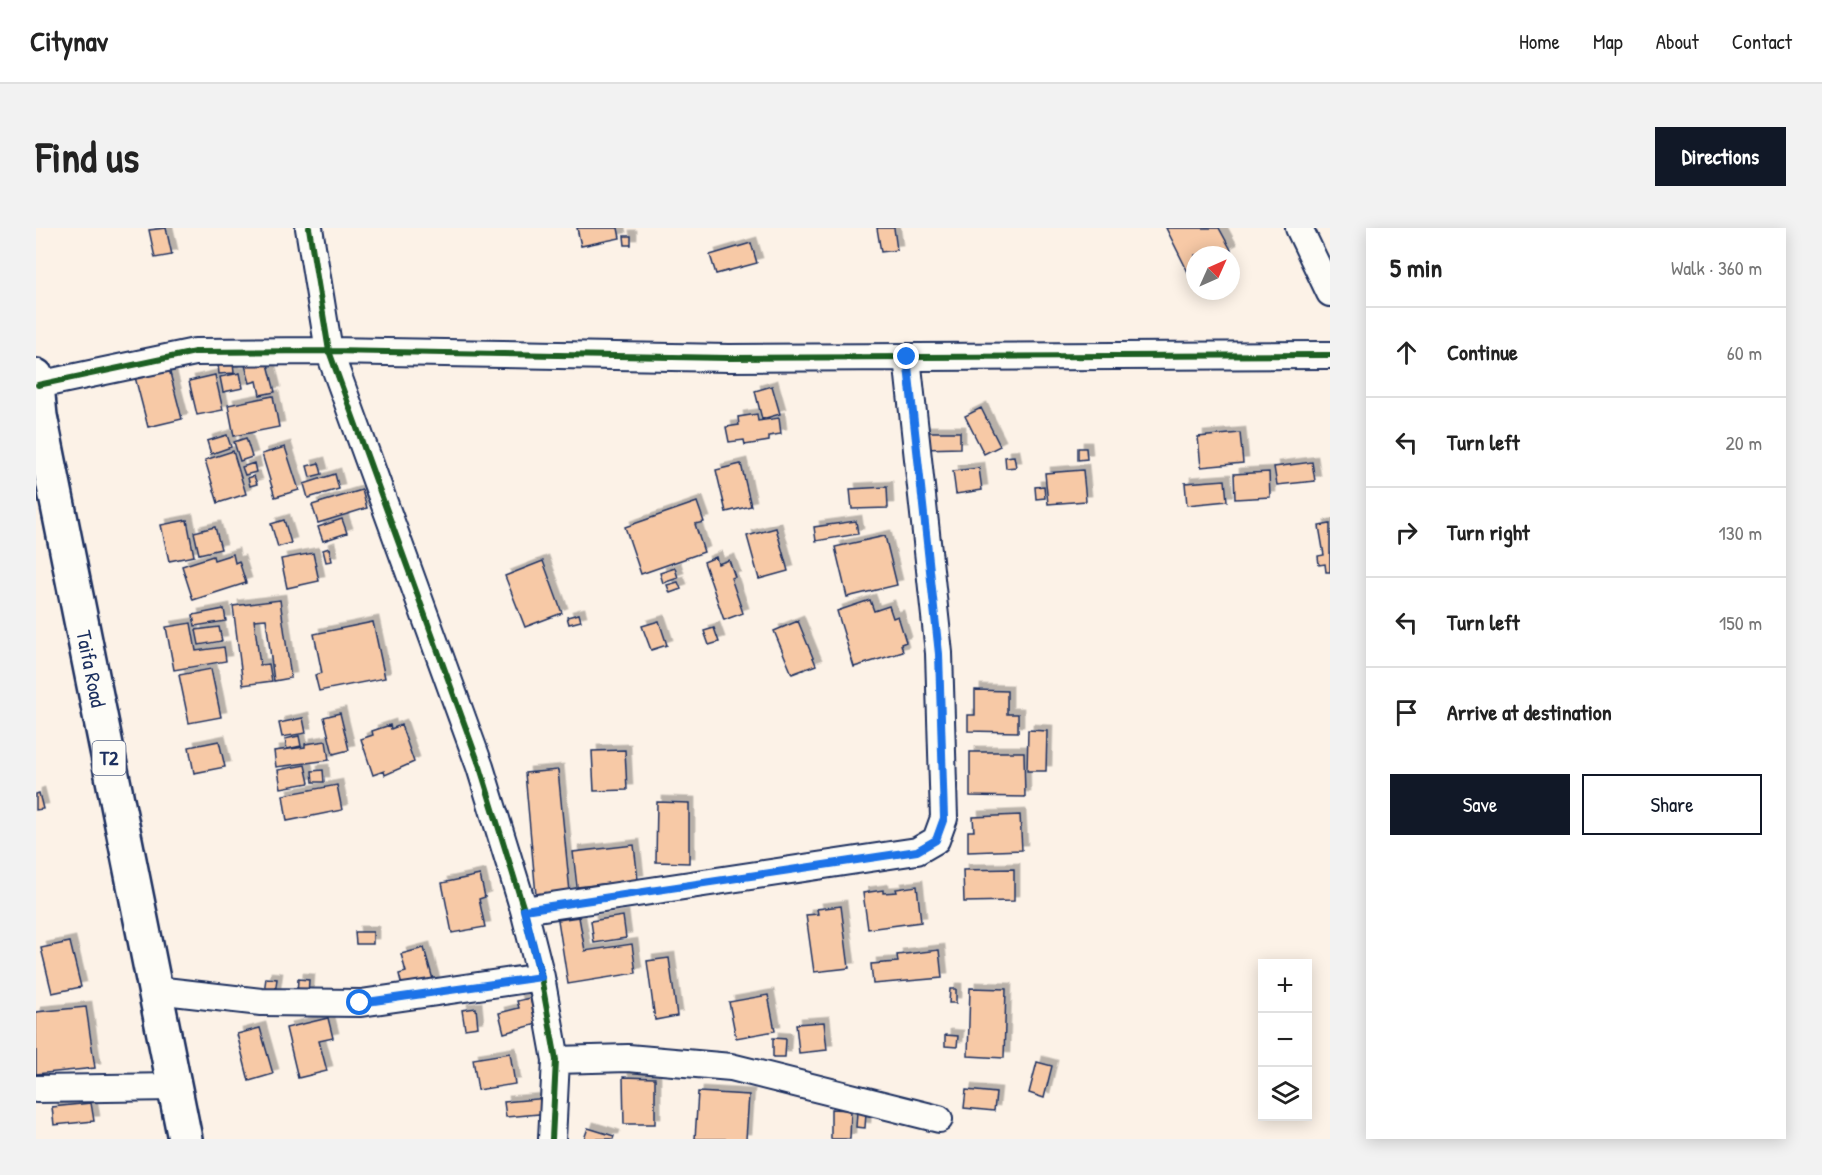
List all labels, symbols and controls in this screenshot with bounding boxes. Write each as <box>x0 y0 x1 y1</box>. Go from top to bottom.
text: Citynav <box>30 22 108 60</box>
text: Home <box>1519 27 1560 56</box>
text: Map <box>1593 27 1623 56</box>
text: About <box>1656 27 1699 56</box>
text: Contact <box>1732 27 1792 56</box>
button: Directions <box>1655 127 1786 186</box>
text: Find us <box>36 128 139 185</box>
north arrow <box>1186 246 1240 300</box>
text: 5 min <box>1390 250 1442 285</box>
text: Walk · 360 m <box>1671 254 1762 281</box>
icon: ahead <box>1390 336 1423 369</box>
text: Continue <box>1447 337 1518 367</box>
text: 60 m <box>1727 339 1762 366</box>
route end <box>893 343 919 369</box>
icon: left <box>1390 426 1423 459</box>
text: Turn left <box>1447 427 1520 457</box>
text: 20 m <box>1725 429 1762 456</box>
icon: right <box>1390 516 1423 549</box>
text: Turn right <box>1447 517 1530 547</box>
text: 130 m <box>1719 519 1762 546</box>
icon: left <box>1390 606 1423 639</box>
text: Turn left <box>1447 607 1520 637</box>
text: 150 m <box>1719 609 1762 636</box>
street label: Taifa Road <box>69 628 113 710</box>
icon: arrive <box>1390 696 1423 729</box>
text: Arrive at destination <box>1447 697 1612 727</box>
road number: T2 <box>92 741 126 775</box>
button: Save <box>1390 774 1570 835</box>
button: Share <box>1582 774 1762 835</box>
map controls <box>1258 959 1312 1121</box>
button: + <box>1258 959 1312 1013</box>
route start <box>346 989 372 1015</box>
button: − <box>1258 1013 1312 1067</box>
button: layers <box>1258 1067 1312 1121</box>

